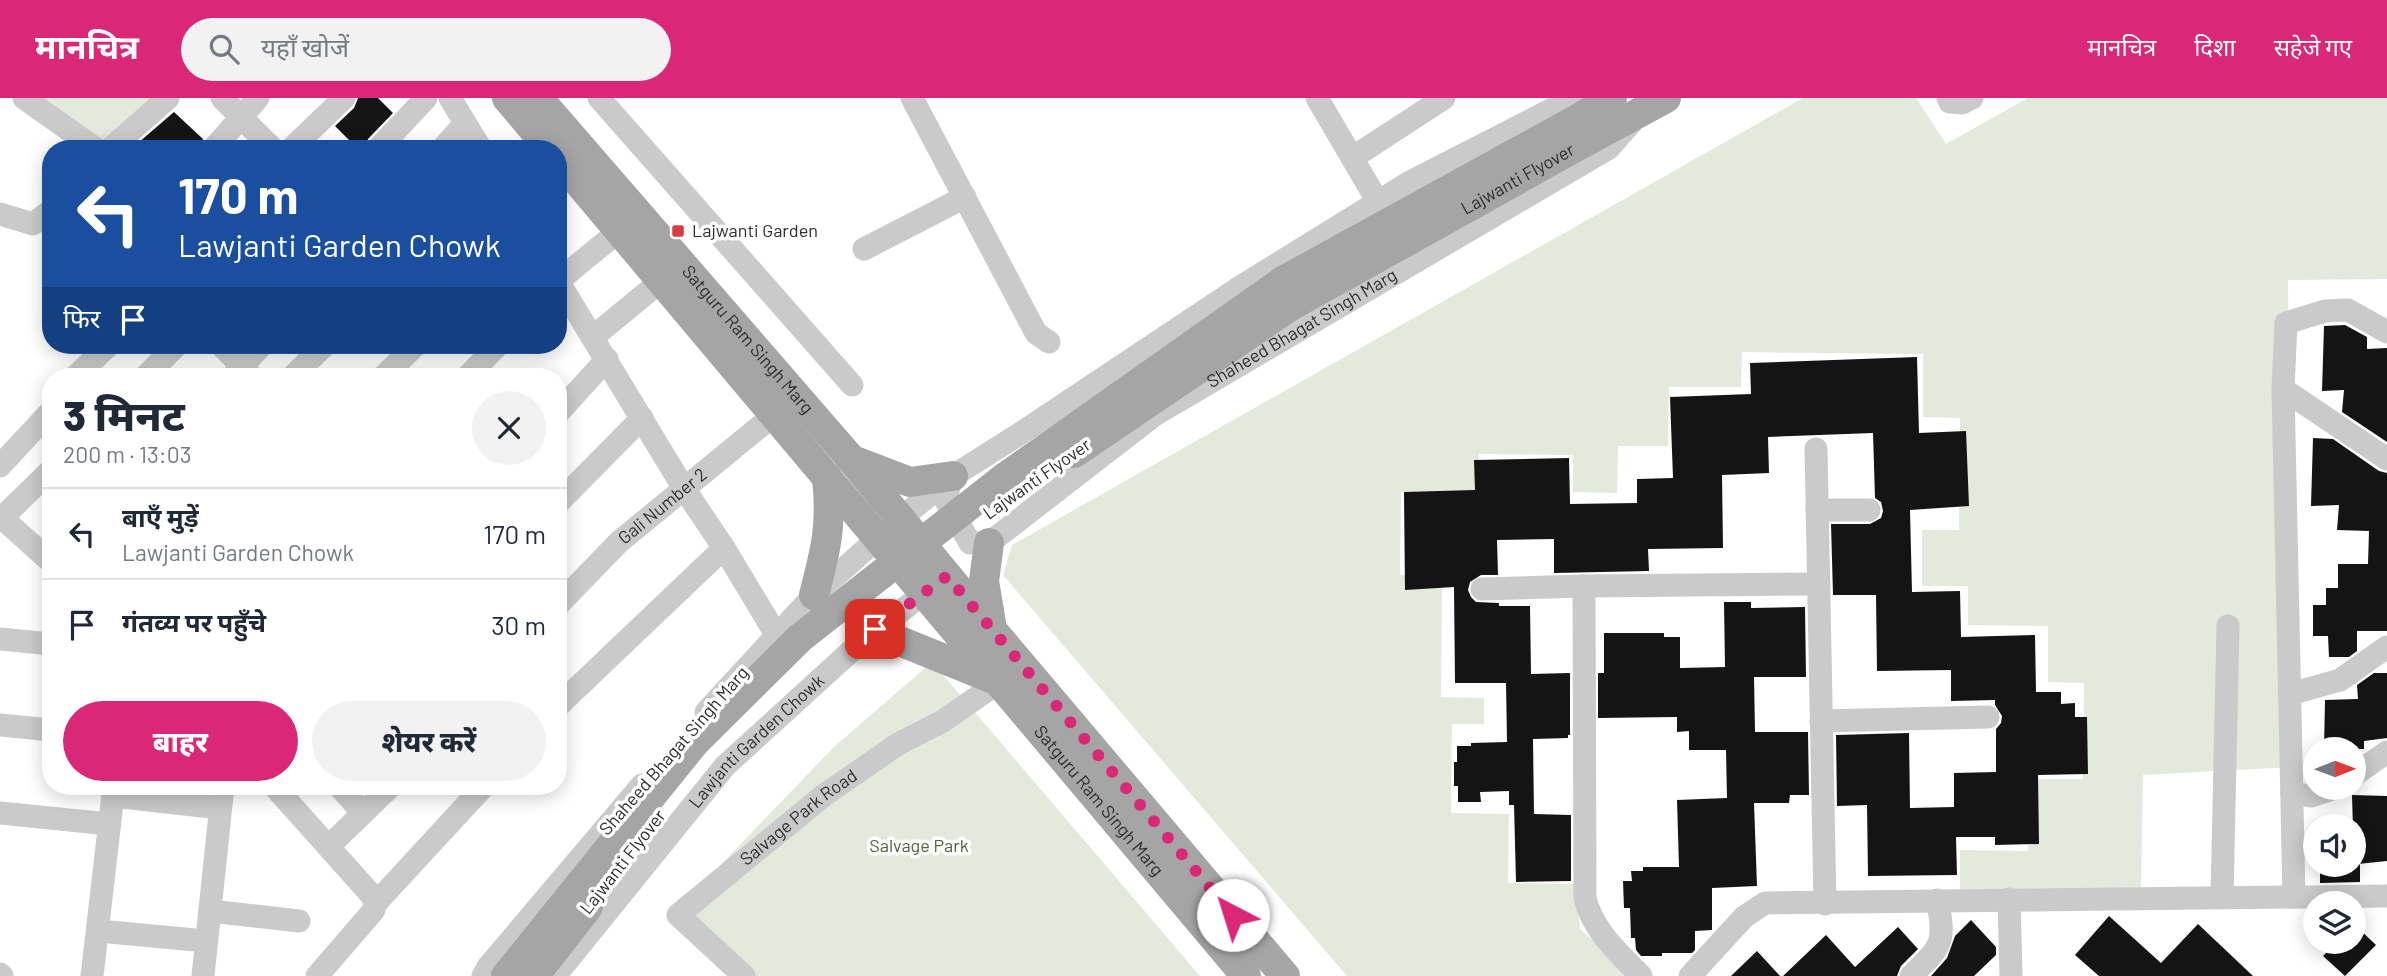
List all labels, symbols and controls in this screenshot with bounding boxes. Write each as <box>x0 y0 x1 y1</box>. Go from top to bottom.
search box <box>181 18 671 81</box>
text: मानचित्र <box>35 26 139 66</box>
icon: search <box>205 30 243 68</box>
text: यहाँ खोजें <box>261 31 349 62</box>
text: मानचित्र <box>2088 32 2156 61</box>
text: दिशा <box>2194 32 2236 61</box>
text: सहेजे गए <box>2274 32 2352 61</box>
street label: Lajwanti Flyover <box>1457 138 1578 219</box>
text: 170 m <box>178 165 298 224</box>
icon: left <box>63 168 154 259</box>
place label: Lajwanti Garden <box>692 219 818 241</box>
marker: Lajwanti Garden <box>670 223 686 239</box>
text: Lawjanti Garden Chowk <box>178 225 501 263</box>
street label: Satguru Ram Singh Marg <box>678 260 819 418</box>
street label: Shaheed Bhagat Singh Marg <box>1202 263 1400 392</box>
icon: arrive <box>114 301 152 339</box>
text: फिर <box>63 302 100 333</box>
text: 3 मिनट <box>63 389 185 439</box>
button: close <box>472 391 546 465</box>
street label: Lajwanti Flyover <box>978 433 1095 523</box>
text: 200 m · 13:03 <box>63 440 192 468</box>
street label: Gali Number 2 <box>613 463 711 548</box>
text: बाएँ मुड़ें <box>122 501 199 532</box>
icon: left <box>63 515 101 553</box>
text: 170 m <box>483 518 546 549</box>
text: Lawjanti Garden Chowk <box>122 538 354 566</box>
pin <box>845 599 905 659</box>
icon: arrive <box>63 606 101 644</box>
text: गंतव्य पर पहुँचे <box>122 606 266 637</box>
text: 30 m <box>491 609 546 640</box>
icon: arrive <box>856 610 894 648</box>
street label: Shaheed Bhagat Singh Marg <box>594 661 753 839</box>
street label: Lawjanti Garden Chowk <box>684 669 828 812</box>
button: बाहर <box>63 701 298 781</box>
button: शेयर करें <box>312 701 546 781</box>
street label: Satguru Ram Singh Marg <box>1030 721 1169 880</box>
north arrow <box>2303 737 2366 800</box>
map controls <box>2303 737 2366 954</box>
street label: Salvage Park Road <box>735 764 861 870</box>
street label: Lajwanti Flyover <box>575 804 670 918</box>
button: sound <box>2303 814 2366 877</box>
park label: Salvage Park <box>869 834 969 856</box>
position arrow <box>1196 878 1270 952</box>
button: layers <box>2303 891 2366 954</box>

